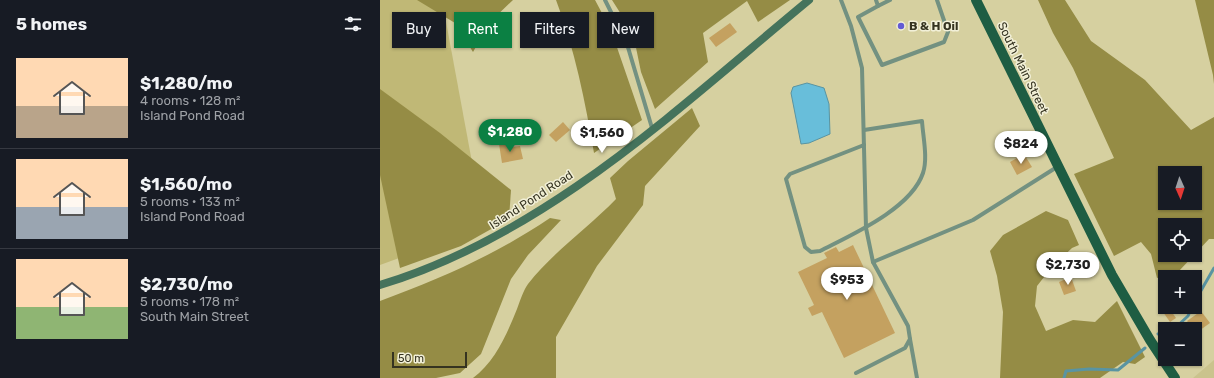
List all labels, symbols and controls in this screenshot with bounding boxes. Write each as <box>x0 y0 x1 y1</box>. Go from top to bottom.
chip: Buy <box>392 12 446 48</box>
chip: Rent <box>454 12 512 48</box>
chip: Filters <box>520 12 589 48</box>
chip: New <box>597 12 654 48</box>
icon: filters <box>342 13 364 35</box>
text: 5 homes <box>16 14 87 34</box>
place label: B & H Oil <box>909 19 958 33</box>
street label: South Main Street <box>995 20 1051 116</box>
marker: B & H Oil <box>896 21 906 31</box>
text: $1,280/mo <box>140 73 233 93</box>
icon: home <box>48 74 96 122</box>
text: 4 rooms · 128 m² <box>140 93 240 108</box>
text: Island Pond Road <box>140 108 245 123</box>
pin: $1,280 <box>477 119 543 153</box>
pin: $1,560 <box>569 120 635 154</box>
text: $1,280 <box>488 124 532 139</box>
text: $1,560 <box>580 125 624 140</box>
pin: $824 <box>997 131 1045 165</box>
text: $824 <box>1004 136 1038 151</box>
north arrow <box>1158 166 1202 210</box>
map controls <box>1158 166 1202 366</box>
street label: Island Pond Road <box>487 168 575 232</box>
text: $1,560/mo <box>140 174 232 194</box>
icon: home <box>48 175 96 223</box>
text: 5 rooms · 133 m² <box>140 194 240 209</box>
text: Island Pond Road <box>140 209 245 224</box>
button: locate <box>1158 218 1202 262</box>
pin: $2,730 <box>1035 252 1101 286</box>
text: $2,730 <box>1045 257 1091 272</box>
pin: $953 <box>823 267 871 301</box>
button: + <box>1158 270 1202 314</box>
text: $953 <box>830 272 864 287</box>
text: $2,730/mo <box>140 274 233 294</box>
icon: home <box>48 275 96 323</box>
text: 5 rooms · 178 m² <box>140 294 239 309</box>
text: South Main Street <box>140 309 249 324</box>
button: − <box>1158 322 1202 366</box>
scale bar <box>392 350 467 369</box>
text: 50 m <box>398 352 424 365</box>

